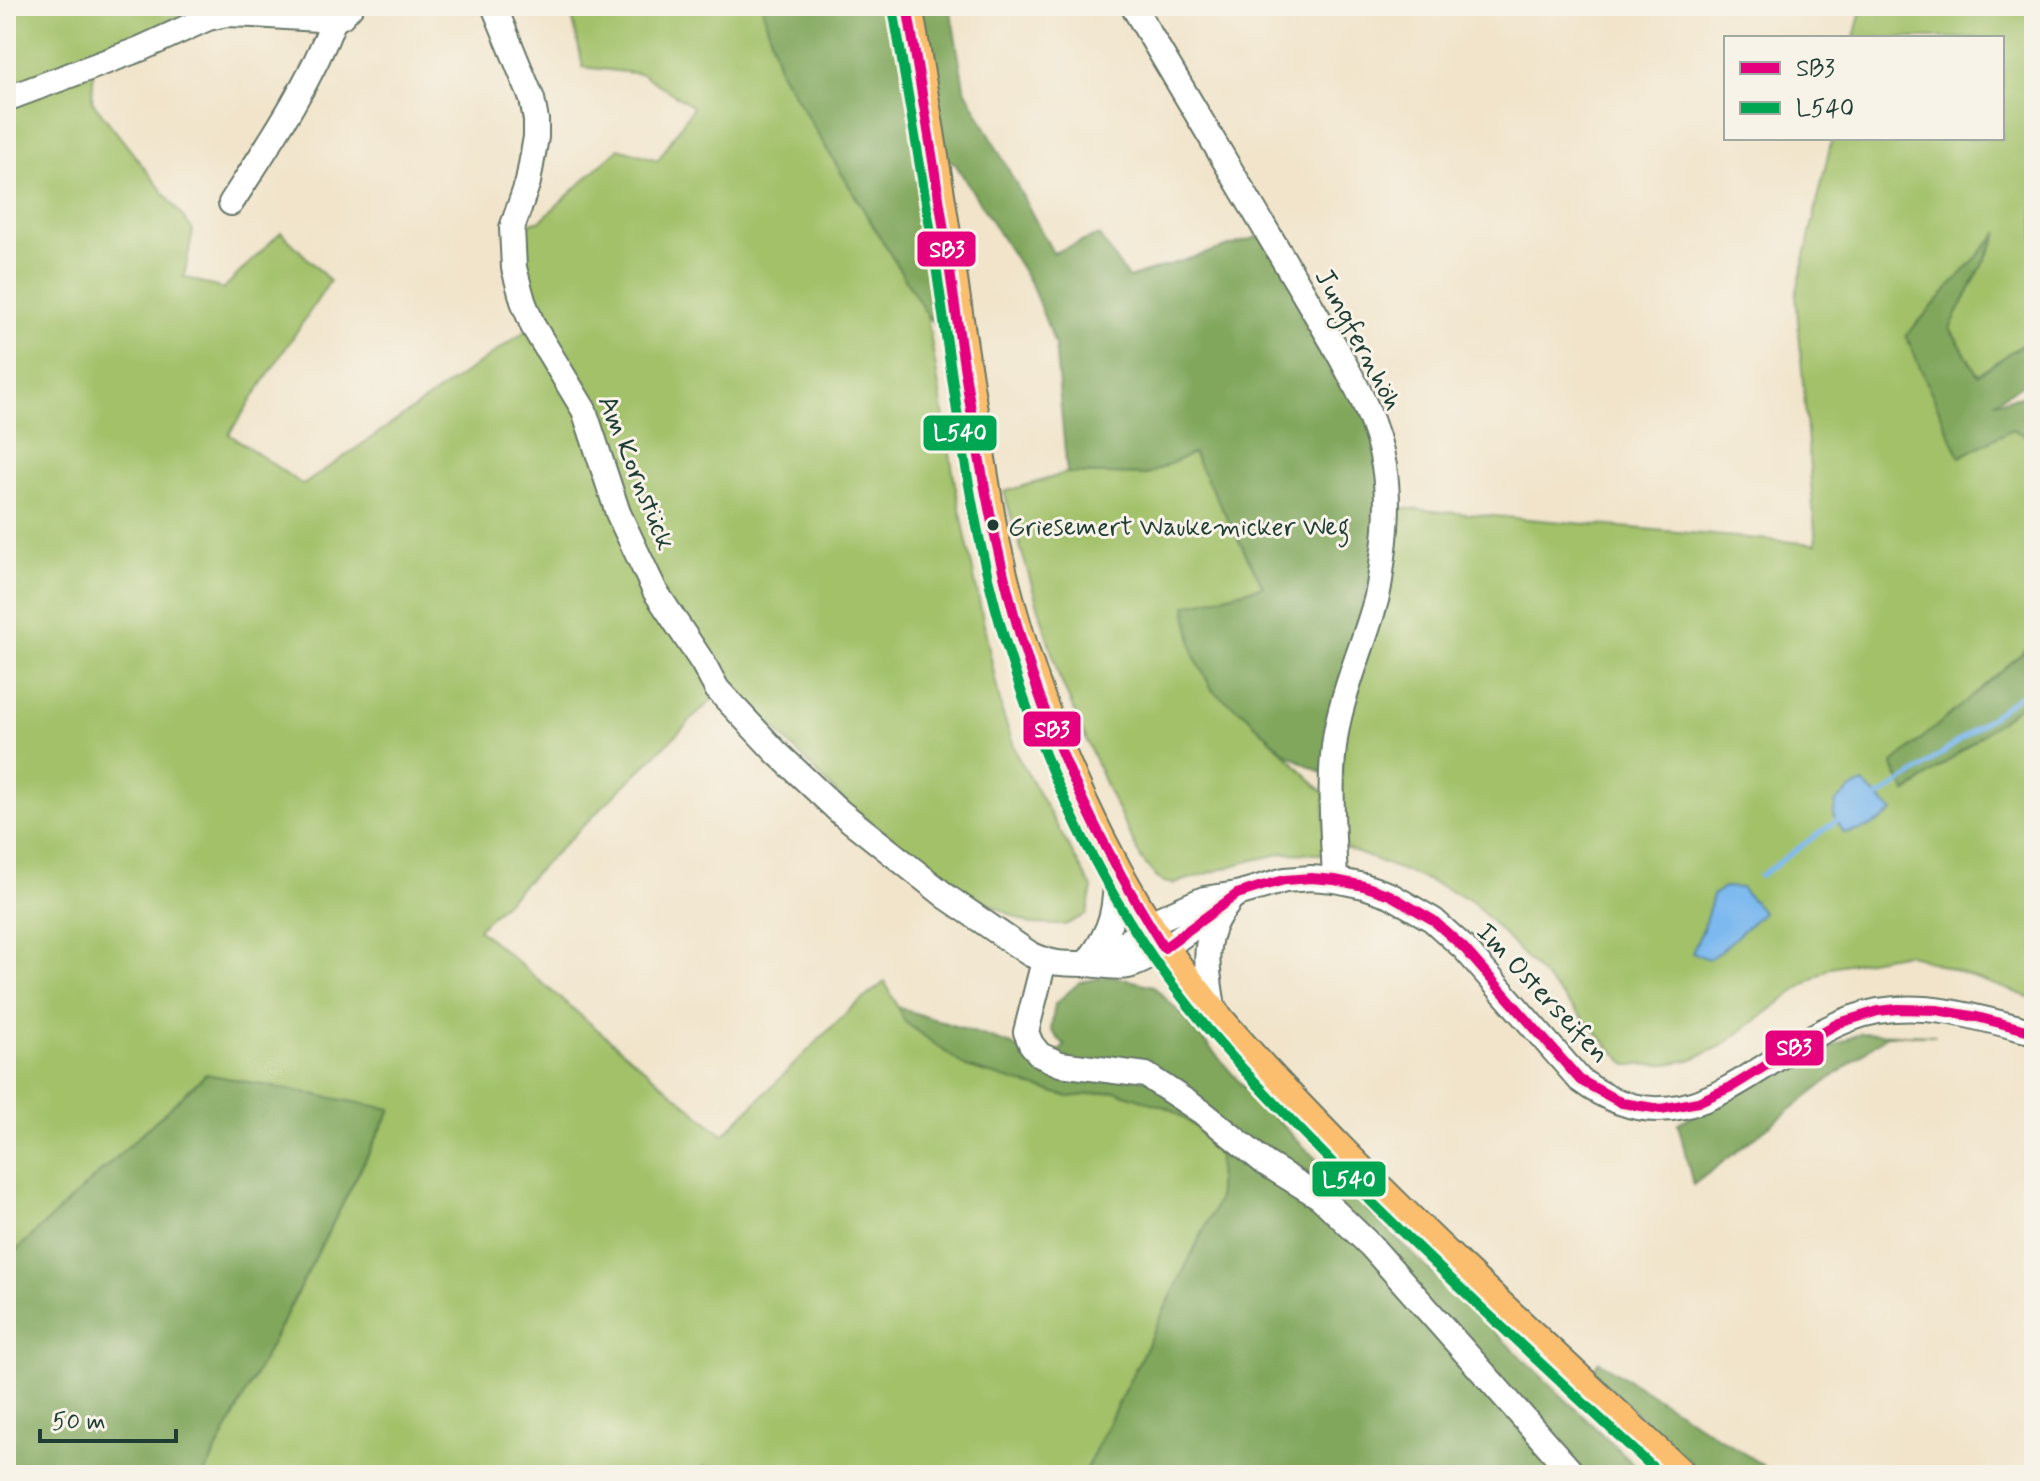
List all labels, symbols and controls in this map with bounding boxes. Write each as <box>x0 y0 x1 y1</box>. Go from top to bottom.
legend <box>1724 36 2004 140</box>
text: SB3 <box>1796 54 1835 85</box>
text: L540 <box>1796 94 1854 125</box>
line badge: SB3 <box>916 230 977 268</box>
text: SB3 <box>929 237 965 265</box>
street label: Jungfernhöh <box>1303 263 1411 419</box>
street label: Am Kornstück <box>588 390 684 556</box>
line badge: L540 <box>922 414 998 452</box>
text: L540 <box>933 420 987 448</box>
place label: Griesemert Waukemicker Weg <box>1008 511 1350 548</box>
marker: Griesemert Waukemicker Weg <box>985 517 1001 533</box>
line badge: SB3 <box>1022 710 1082 748</box>
text: SB3 <box>1034 717 1070 745</box>
street label: Im Osterseifen <box>1467 915 1617 1072</box>
line badge: SB3 <box>1764 1029 1825 1067</box>
text: SB3 <box>1776 1035 1812 1063</box>
line badge: L540 <box>1311 1160 1387 1198</box>
text: L540 <box>1322 1167 1376 1195</box>
scale bar <box>40 1393 176 1443</box>
text: 50 m <box>52 1407 106 1438</box>

